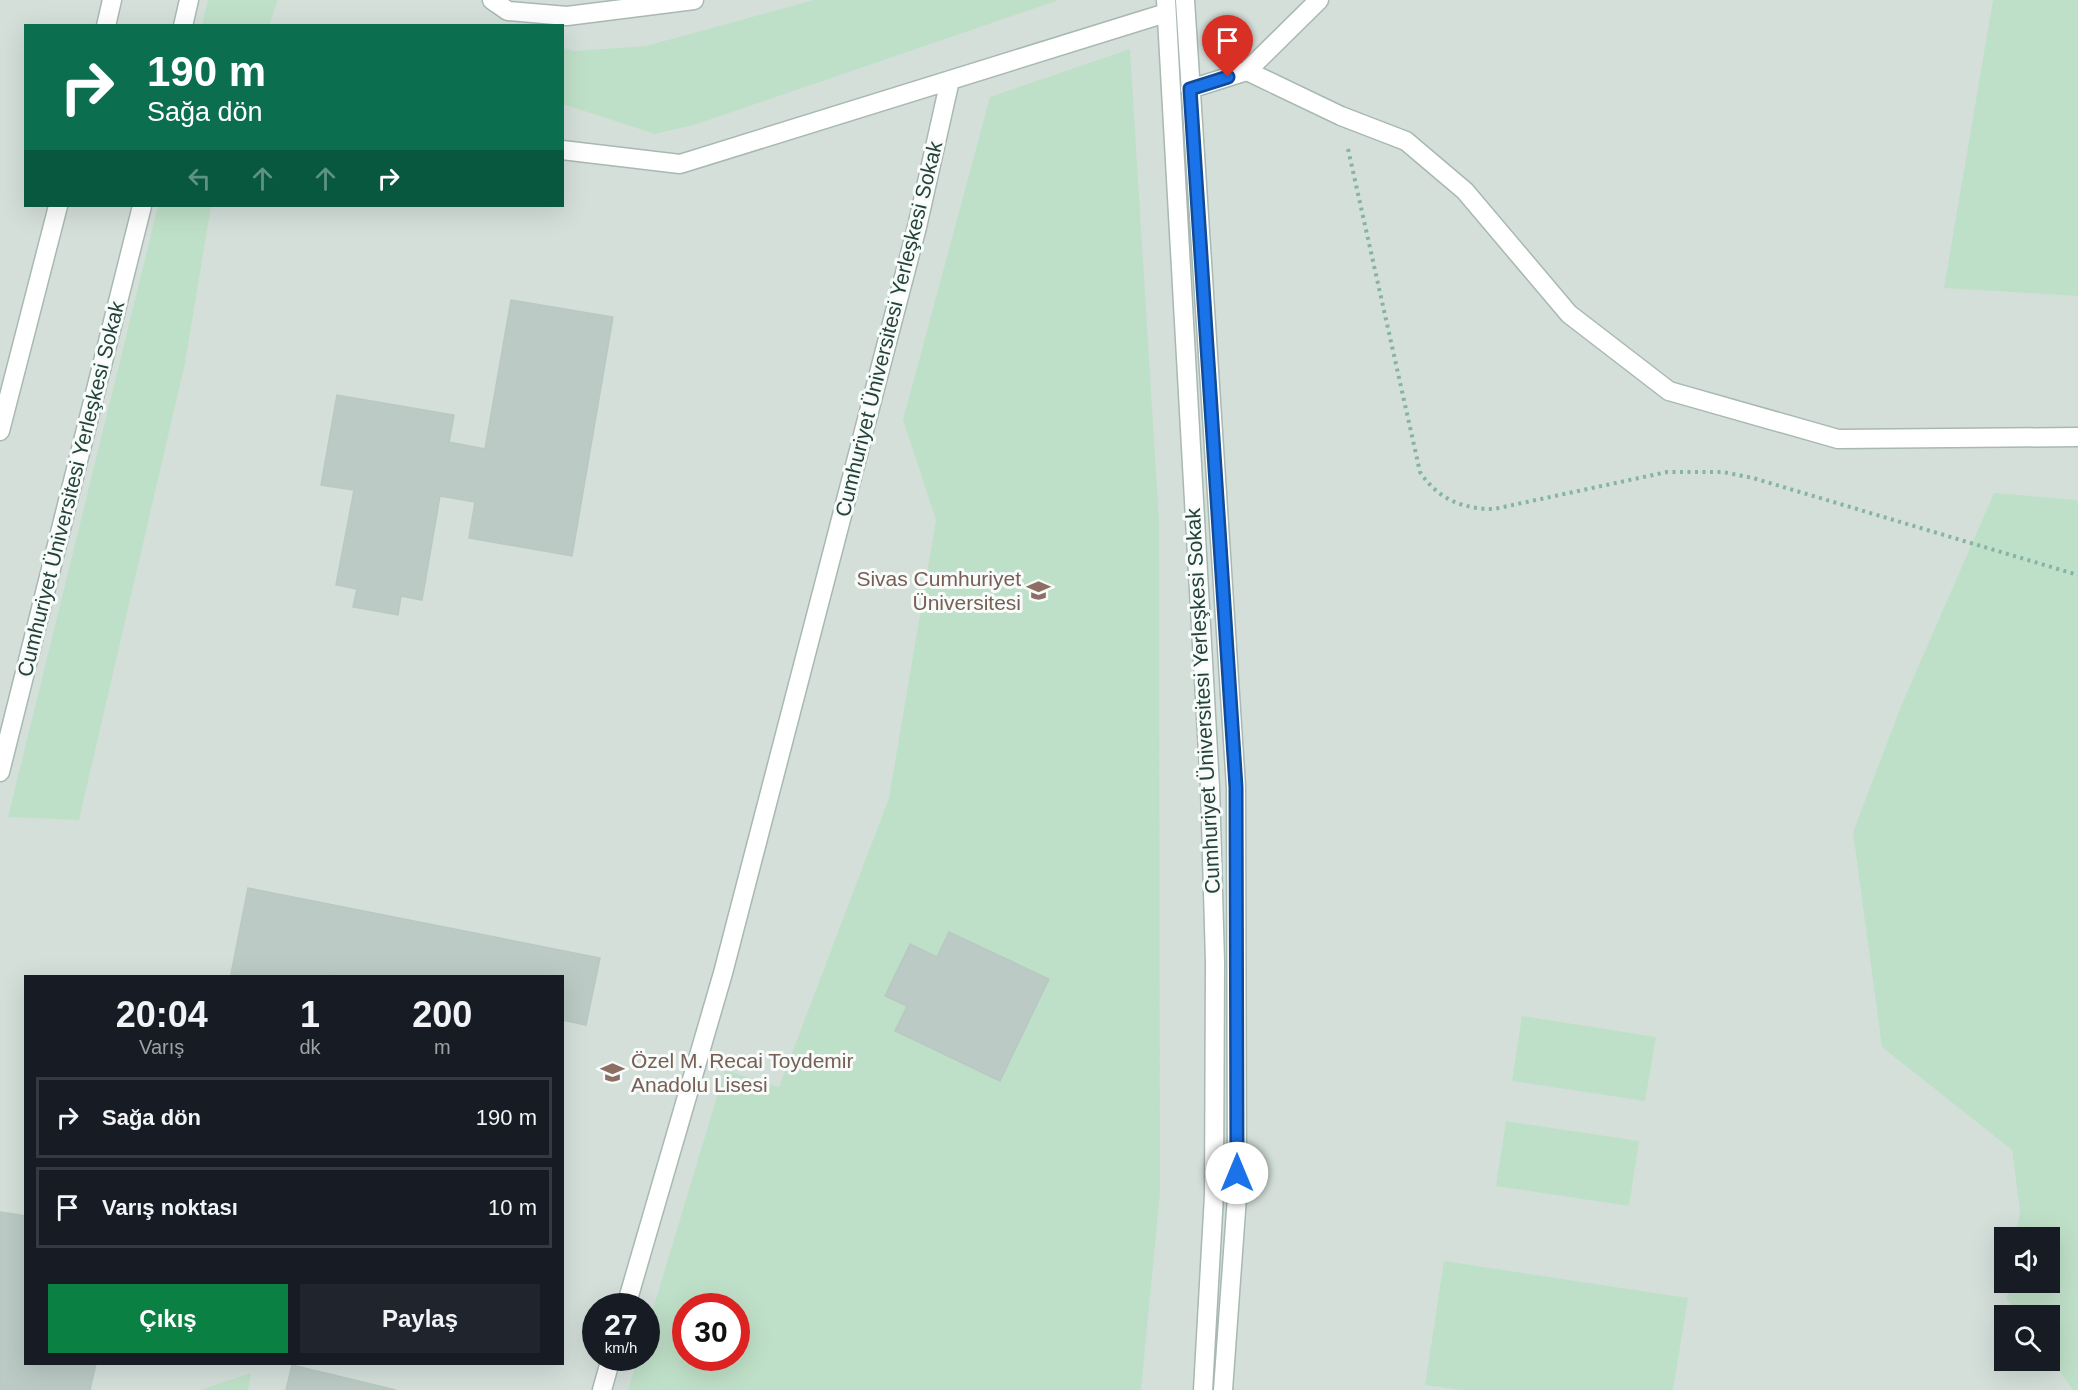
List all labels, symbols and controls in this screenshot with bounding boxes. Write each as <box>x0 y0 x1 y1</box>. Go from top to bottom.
pin <box>1202 15 1253 77</box>
icon: arrive <box>1211 24 1244 57</box>
icon: right <box>48 48 126 126</box>
text: 190 m <box>147 48 266 95</box>
text: Sağa dön <box>147 97 263 127</box>
street label: Cumhuriyet Üniversitesi Yerleşkesi Sokak <box>831 138 947 519</box>
icon: left <box>183 162 216 195</box>
icon: ahead <box>246 162 279 195</box>
icon: ahead <box>309 162 342 195</box>
icon: right <box>372 162 405 195</box>
street label: Cumhuriyet Üniversitesi Yerleşkesi Sokak <box>13 298 129 679</box>
street label: Cumhuriyet Üniversitesi Yerleşkesi Sokak <box>1181 507 1224 895</box>
place label: Sivas Cumhuriyet Üniversitesi <box>856 567 1021 614</box>
school or university icon: Sivas Cumhuriyet Üniversitesi <box>1026 578 1052 604</box>
text: 20:04 <box>116 994 208 1035</box>
text: 1 <box>300 994 320 1035</box>
text: 200 <box>412 994 472 1035</box>
text: Varış <box>139 1036 184 1058</box>
text: dk <box>299 1036 321 1058</box>
text: m <box>434 1036 451 1058</box>
place label: Özel M. Recai Toydemir Anadolu Lisesi <box>631 1049 854 1096</box>
school or university icon: Özel M. Recai Toydemir Anadolu Lisesi <box>600 1060 626 1086</box>
icon: right <box>51 1101 84 1134</box>
text: Sağa dön <box>102 1105 201 1130</box>
text: 190 m <box>476 1105 537 1130</box>
position arrow <box>1205 1141 1269 1205</box>
icon: arrive <box>51 1191 84 1224</box>
text: Varış noktası <box>102 1195 238 1220</box>
text: 10 m <box>488 1195 537 1220</box>
map controls <box>1994 1227 2060 1371</box>
button: sound <box>1994 1227 2060 1293</box>
button: Çıkış <box>48 1284 288 1353</box>
button: Paylaş <box>300 1284 540 1353</box>
speed limit sign: 30 <box>672 1293 750 1371</box>
button: search <box>1994 1305 2060 1371</box>
text: 27 <box>604 1308 638 1341</box>
text: km/h <box>605 1339 637 1356</box>

